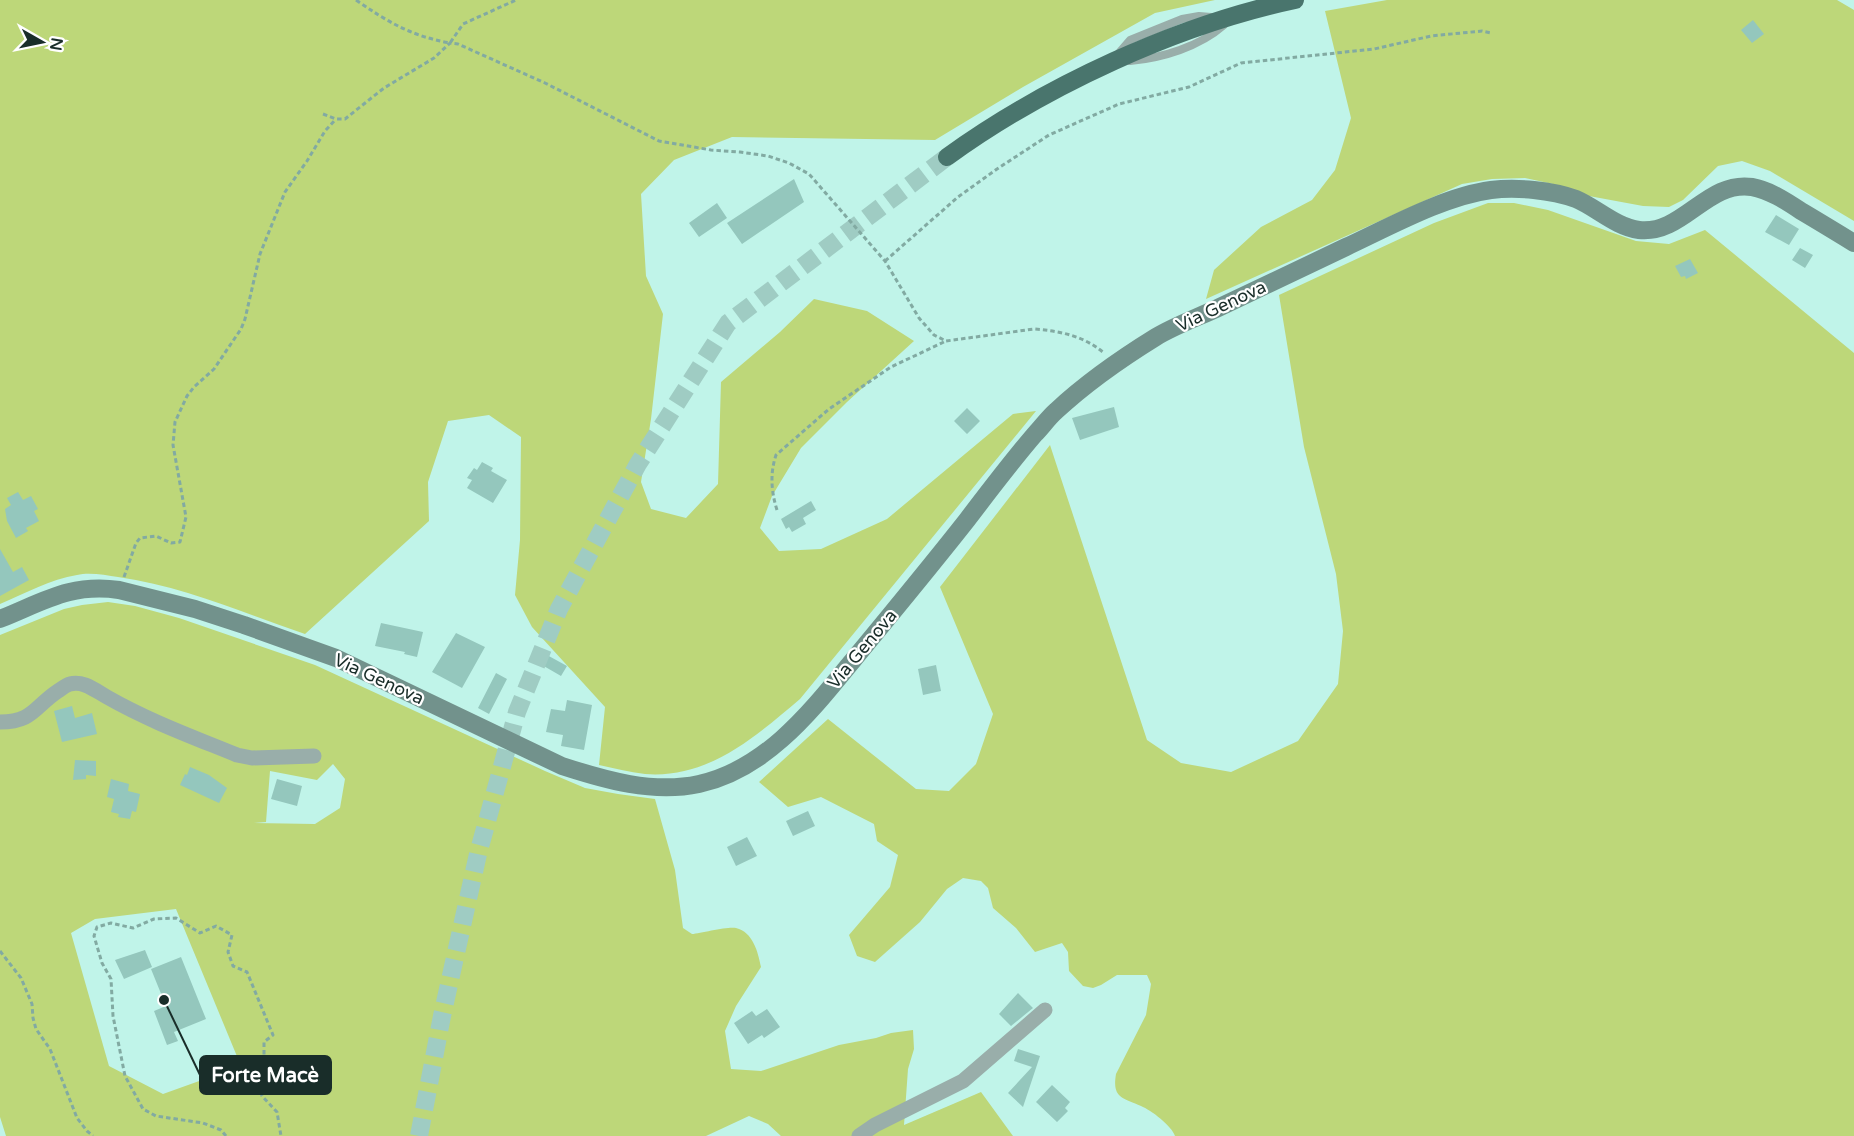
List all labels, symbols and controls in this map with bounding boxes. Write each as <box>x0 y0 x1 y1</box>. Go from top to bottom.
north arrow <box>12 12 72 72</box>
text: N <box>45 36 67 52</box>
street label: Via Genova <box>1173 276 1269 336</box>
street label: Via Genova <box>822 605 902 693</box>
street label: Via Genova <box>331 649 427 709</box>
callout: Forte Macè <box>200 1056 331 1094</box>
text: Forte Macè <box>211 1064 319 1088</box>

